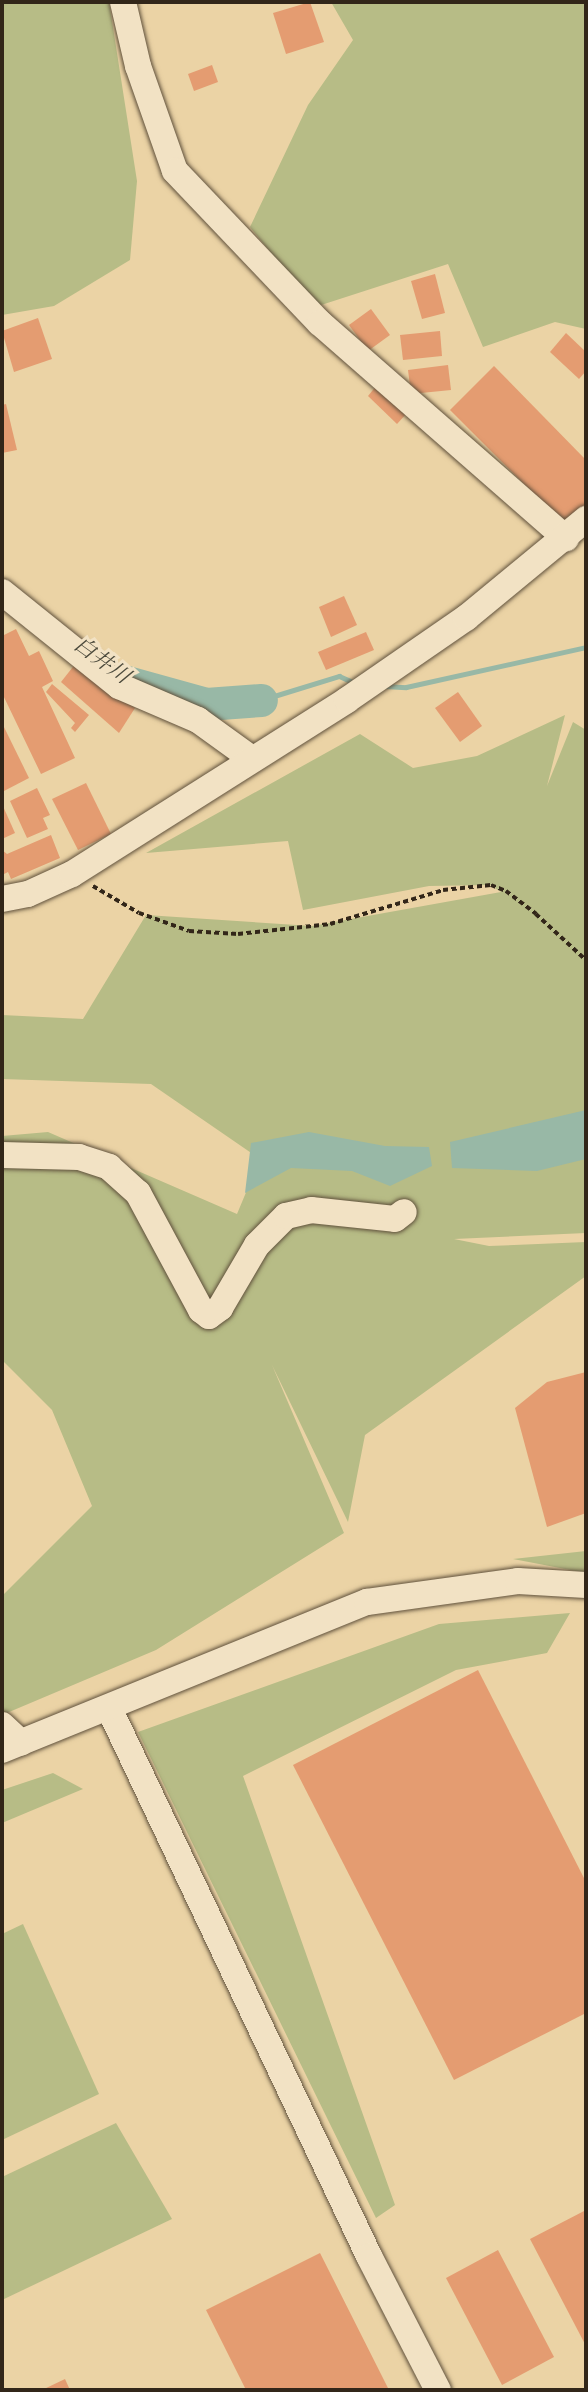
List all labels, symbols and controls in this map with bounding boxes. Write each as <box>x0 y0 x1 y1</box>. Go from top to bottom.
water label: 白井川 <box>69 631 135 689</box>

